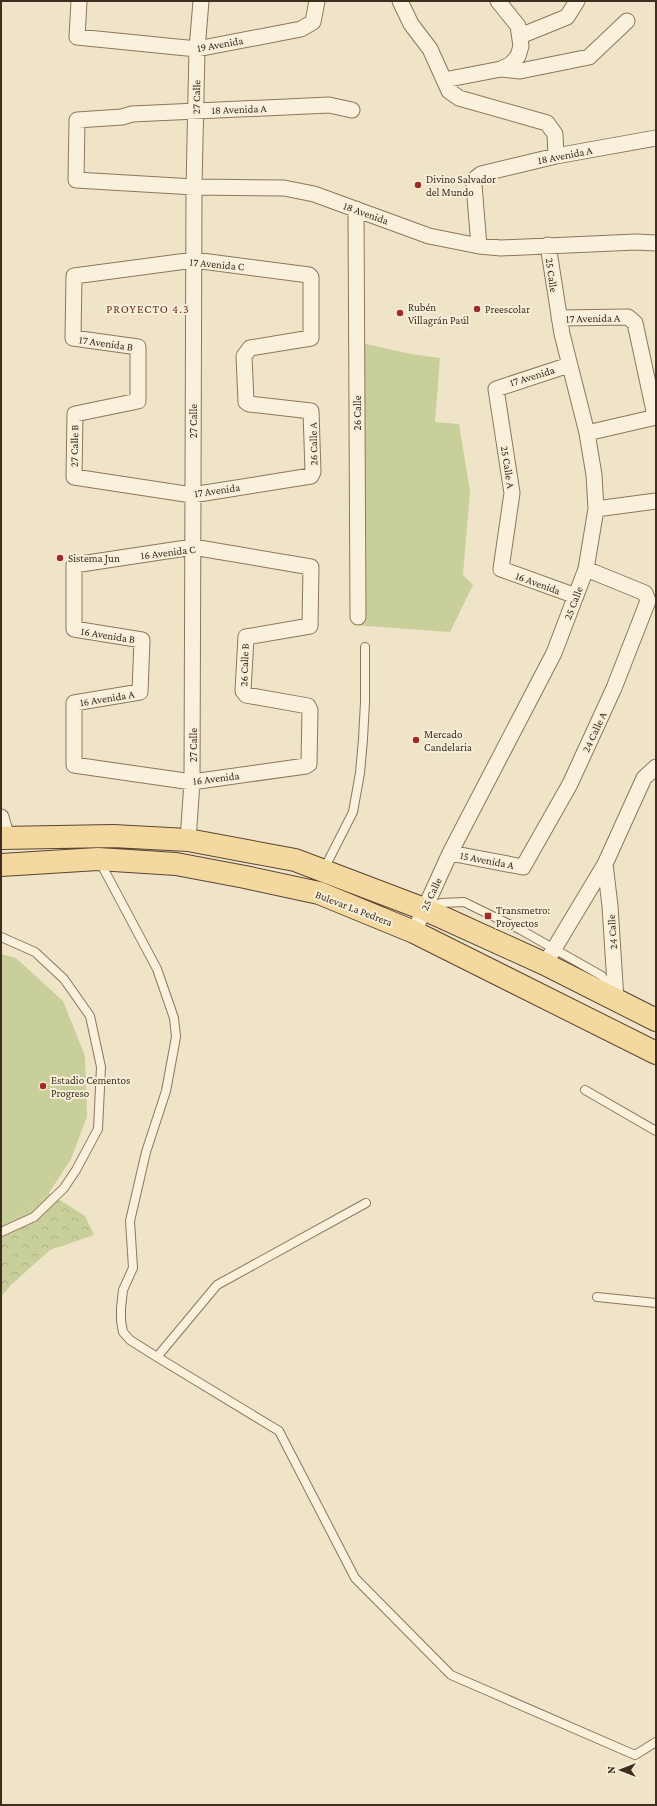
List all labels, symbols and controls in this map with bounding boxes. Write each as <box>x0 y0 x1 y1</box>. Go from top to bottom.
street label: 19 Avenida <box>196 34 244 54</box>
street label: 27 Calle <box>190 80 202 114</box>
street label: 18 Avenida A <box>211 102 268 116</box>
street label: 18 Avenida A <box>537 144 594 166</box>
place label: Divino Salvador del Mundo <box>426 173 496 198</box>
marker: Divino Salvador del Mundo <box>413 180 423 190</box>
street label: 18 Avenida <box>342 199 390 227</box>
street label: 17 Avenida C <box>189 256 245 272</box>
street label: 25 Calle <box>544 257 560 293</box>
place label: Rubén Villagrán Paúl <box>408 301 469 327</box>
district label: PROYECTO 4.3 <box>106 302 190 316</box>
place label: Preescolar <box>485 303 530 315</box>
marker: Preescolar <box>472 304 482 314</box>
marker: Rubén Villagrán Paúl <box>395 308 405 318</box>
street label: 17 Avenida A <box>566 312 621 324</box>
street label: 17 Avenida B <box>78 333 134 353</box>
street label: 17 Avenida <box>508 363 556 389</box>
street label: 26 Calle <box>351 395 363 431</box>
street label: 27 Calle <box>187 404 199 438</box>
street label: 26 Calle A <box>307 421 319 466</box>
street label: 27 Calle B <box>68 425 80 467</box>
street label: 25 Calle A <box>499 445 517 490</box>
street label: 17 Avenida <box>193 481 241 499</box>
street label: 16 Avenida C <box>140 543 197 561</box>
place label: Sistema Jun <box>68 552 120 565</box>
marker: Sistema Jun <box>55 553 65 563</box>
street label: 16 Avenida <box>514 569 562 597</box>
street label: 25 Calle <box>561 585 585 621</box>
street label: 16 Avenida B <box>80 625 136 645</box>
street label: 26 Calle B <box>237 643 251 687</box>
street label: 16 Avenida A <box>79 688 136 708</box>
street label: 24 Calle A <box>579 709 609 754</box>
street label: 27 Calle <box>187 728 199 762</box>
place label: Mercado Candelaria <box>424 728 472 753</box>
marker: Mercado Candelaria <box>411 735 421 745</box>
street label: 16 Avenida <box>192 769 240 787</box>
street label: 15 Avenida A <box>459 849 516 871</box>
street label: 25 Calle <box>418 876 444 912</box>
street label: Bulevar La Pedrera <box>314 888 394 928</box>
place label: Transmetro: Proyectos <box>496 904 550 930</box>
marker: Transmetro: Proyectos <box>483 911 493 921</box>
street label: 24 Calle <box>605 914 619 950</box>
place label: Estadio Cementos Progreso <box>51 1074 130 1100</box>
marker: Estadio Cementos Progreso <box>38 1081 48 1091</box>
north arrow <box>601 1750 641 1790</box>
text: N <box>605 1766 617 1774</box>

